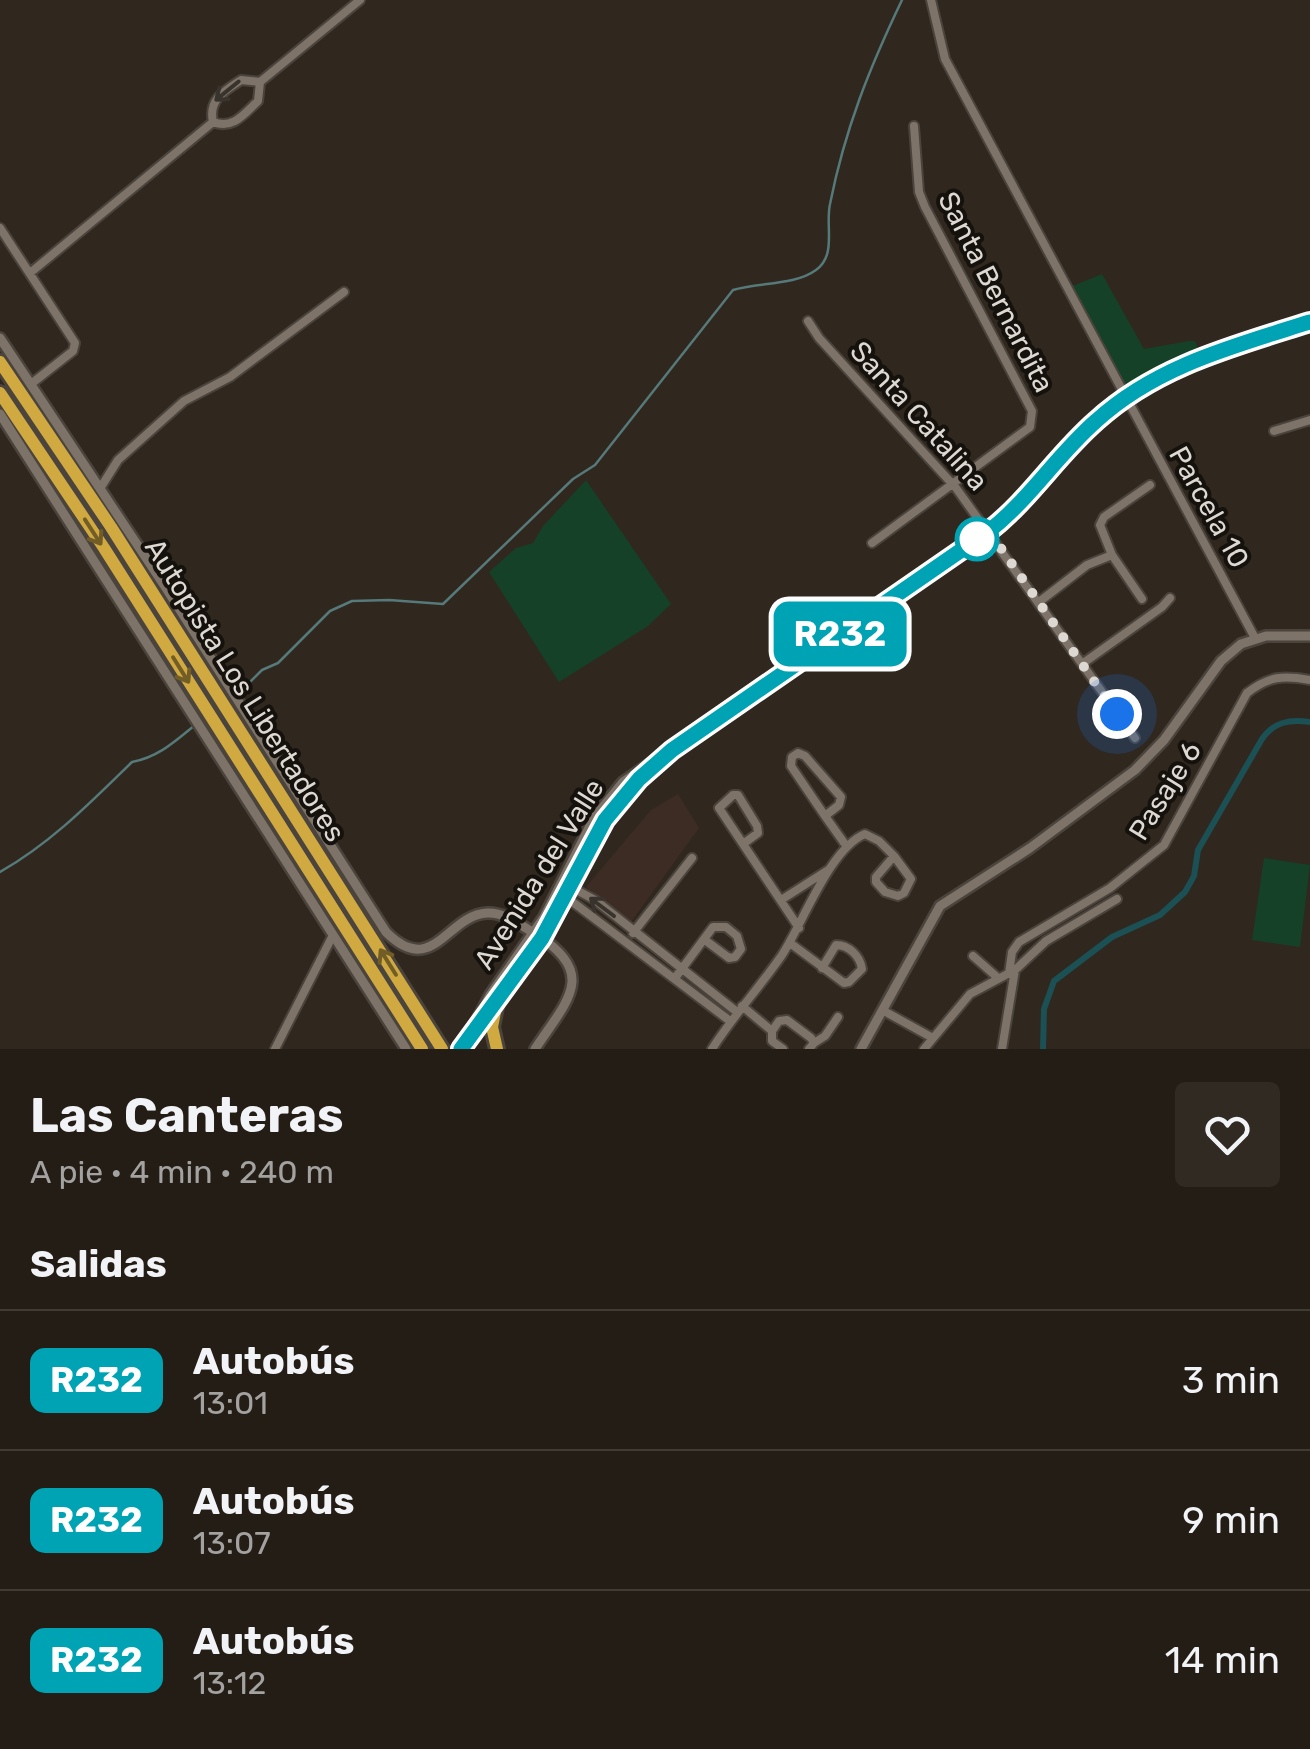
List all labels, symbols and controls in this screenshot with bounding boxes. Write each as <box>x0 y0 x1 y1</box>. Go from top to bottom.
one-way arrow <box>214 80 240 102</box>
street label: Santa Bernardita <box>931 186 1061 398</box>
street label: Santa Catalina <box>843 335 995 497</box>
street label: Parcela 10 <box>1162 441 1256 573</box>
one-way arrow <box>83 517 104 546</box>
unlabelled marker <box>956 518 998 560</box>
street label: Autopista Los Libertadores <box>138 532 352 848</box>
line badge: R232 <box>770 602 910 666</box>
text: R232 <box>794 613 886 655</box>
one-way arrow <box>170 655 191 683</box>
your location <box>1092 689 1142 739</box>
street label: Pasaje 6 <box>1122 736 1208 846</box>
street label: Avenida del Valle <box>467 773 611 975</box>
one-way arrow <box>589 896 616 917</box>
one-way arrow <box>377 948 398 977</box>
button: heart <box>1175 1082 1280 1187</box>
text: Las Canteras <box>30 1087 344 1144</box>
text: A pie · 4 min · 240 m <box>30 1153 334 1191</box>
text: Salidas <box>30 1241 167 1287</box>
text: Autobús <box>193 1338 354 1384</box>
text: 3 min <box>1182 1357 1280 1403</box>
text: R232 <box>50 1359 143 1401</box>
text: 13:01 <box>193 1384 268 1422</box>
text: Autobús <box>193 1478 354 1524</box>
text: 9 min <box>1182 1497 1280 1543</box>
text: R232 <box>50 1499 143 1541</box>
text: 13:07 <box>193 1524 271 1562</box>
text: Autobús <box>193 1618 354 1664</box>
text: 14 min <box>1165 1637 1280 1683</box>
text: R232 <box>50 1639 143 1681</box>
text: 13:12 <box>193 1664 266 1702</box>

